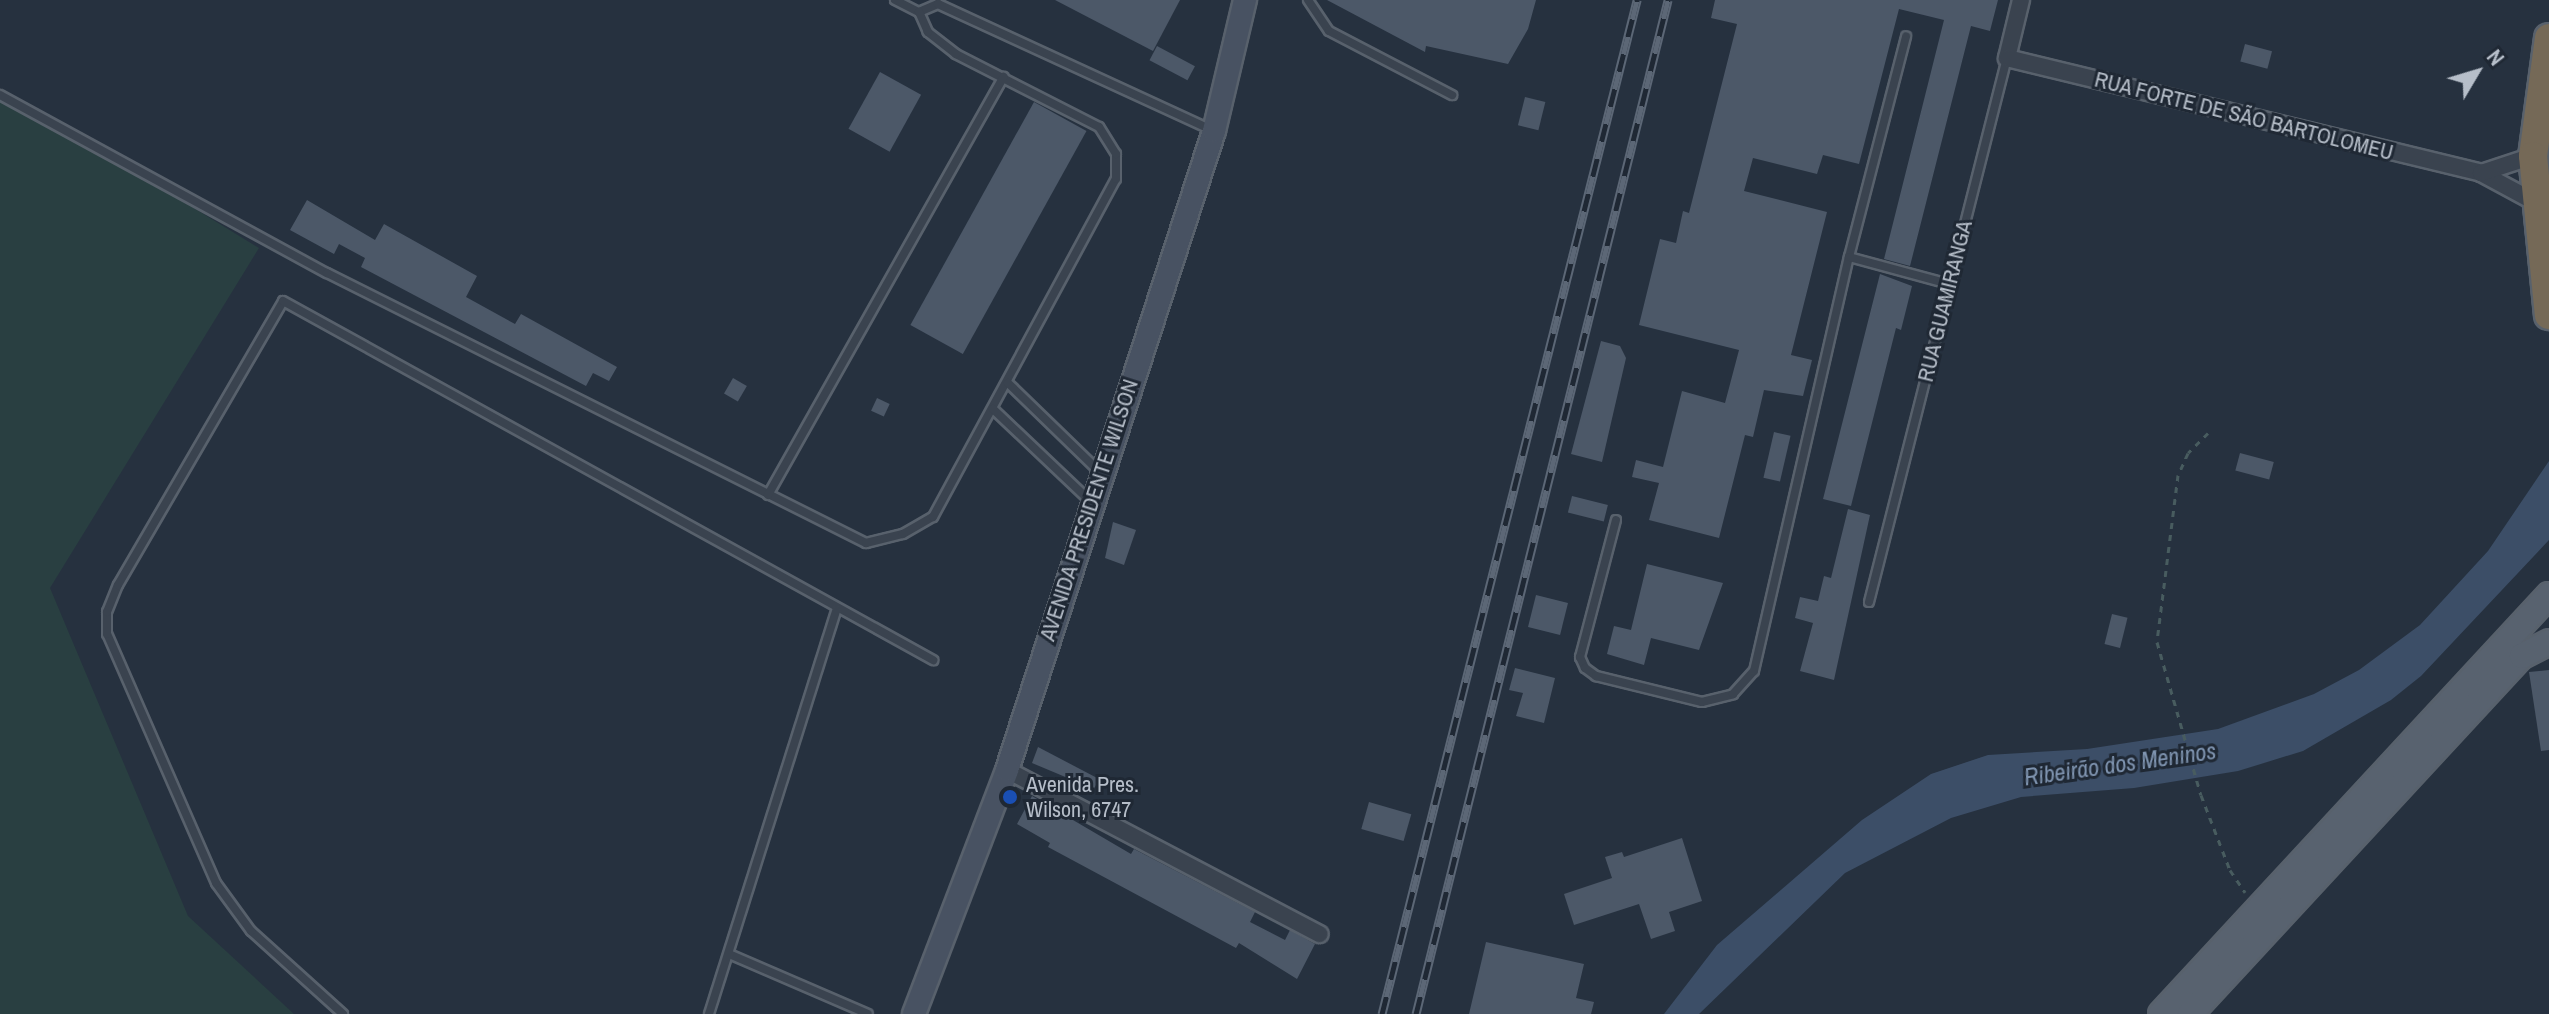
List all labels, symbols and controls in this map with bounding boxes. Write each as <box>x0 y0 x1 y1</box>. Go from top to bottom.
north arrow <box>2437 32 2517 112</box>
text: N <box>2480 43 2512 72</box>
street label: RUA FORTE DE SÃO BARTOLOMEU <box>2091 66 2397 166</box>
street label: RUA GUAMIRANGA <box>1912 217 1978 385</box>
street label: AVENIDA PRESIDENTE WILSON <box>1034 375 1144 645</box>
water label: Ribeirão dos Meninos <box>2022 736 2218 792</box>
place label: Avenida Pres. Wilson, 6747 <box>1026 771 1139 822</box>
marker: Avenida Pres. Wilson, 6747 <box>1001 788 1019 806</box>

